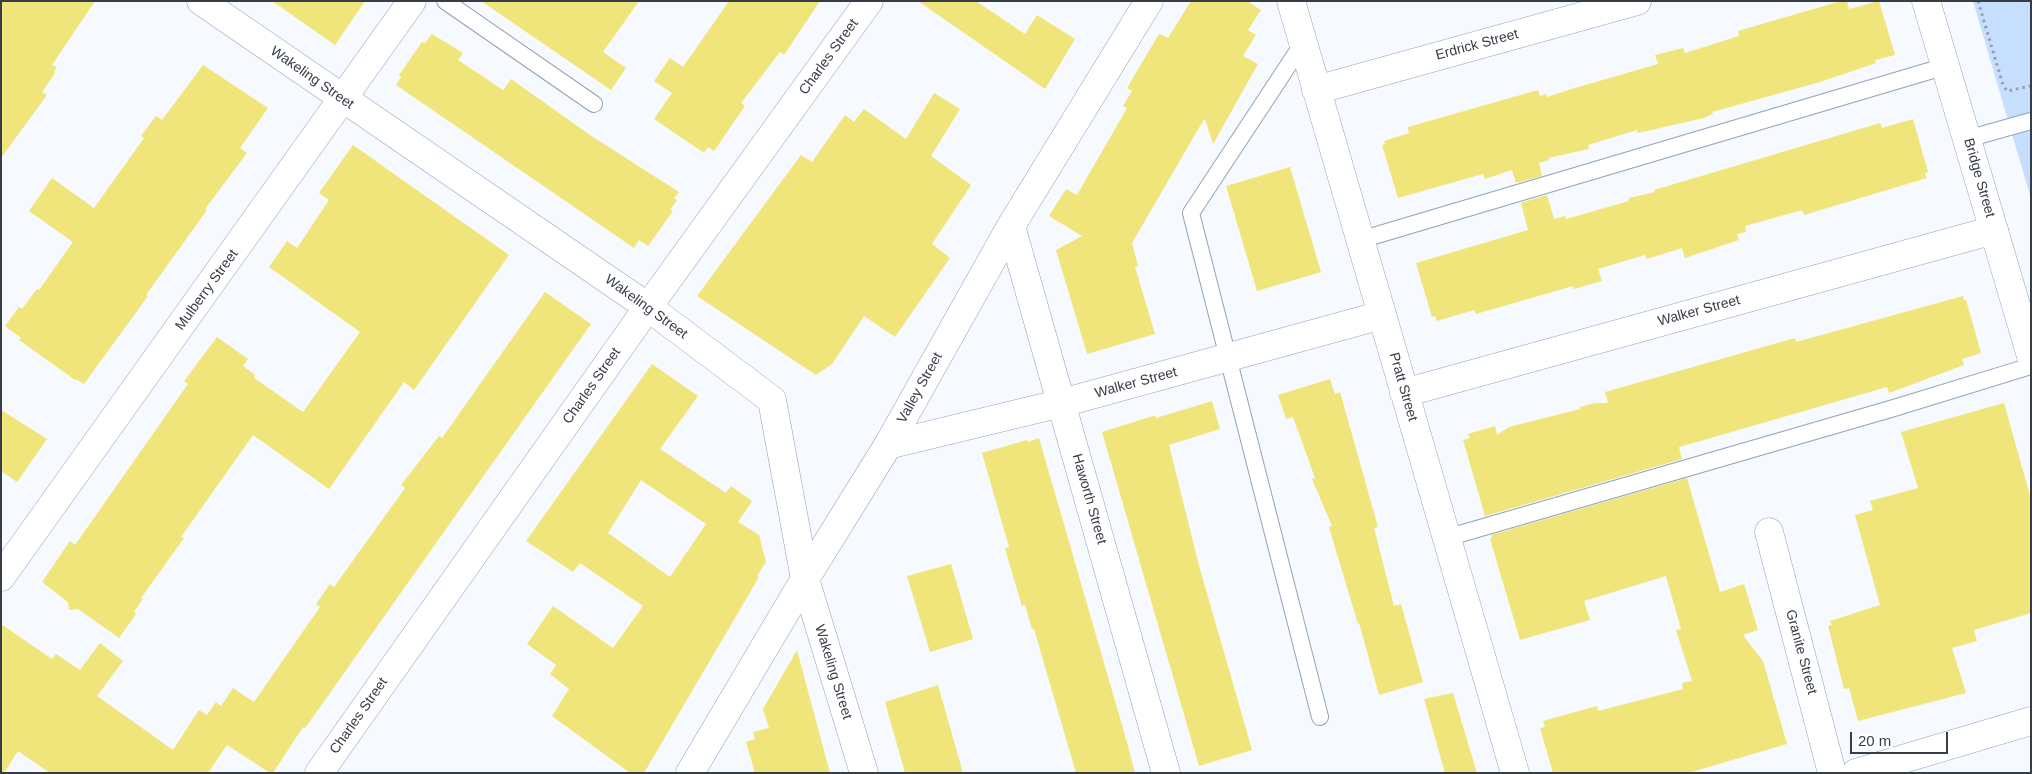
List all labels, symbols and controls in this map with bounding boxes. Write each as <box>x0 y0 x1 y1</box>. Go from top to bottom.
street label: Charles Street <box>796 16 862 98</box>
street label: Erdrick Street <box>1434 26 1520 64</box>
street label: Wakeling Street <box>267 43 357 113</box>
street label: Bridge Street <box>1960 136 1998 220</box>
street label: Mulberry Street <box>172 246 242 334</box>
street label: Wakeling Street <box>601 271 691 343</box>
street label: Walker Street <box>1656 292 1742 330</box>
street label: Charles Street <box>559 345 625 427</box>
street label: Valley Street <box>894 350 946 426</box>
street label: Pratt Street <box>1385 351 1421 423</box>
street label: Walker Street <box>1093 364 1179 402</box>
street label: Haworth Street <box>1068 452 1110 546</box>
street label: Granite Street <box>1782 608 1820 696</box>
street label: Wakeling Street <box>811 623 855 721</box>
street label: Charles Street <box>326 675 392 757</box>
scale bar <box>1852 722 1950 754</box>
text: 20 m <box>1858 732 1891 749</box>

